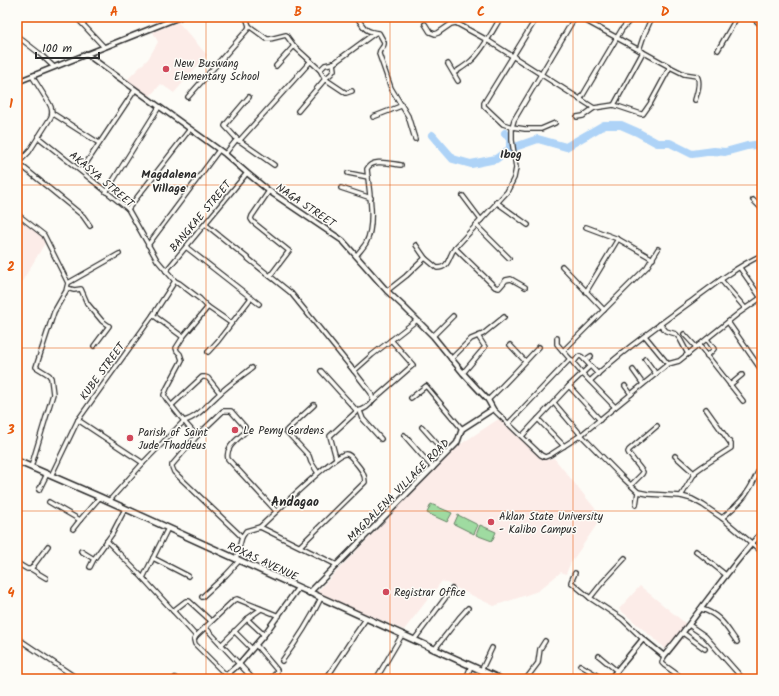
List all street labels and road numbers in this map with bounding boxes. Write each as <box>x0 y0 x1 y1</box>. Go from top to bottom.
street label: AKASYA STREET <box>65 147 139 213</box>
street label: BANGKAE STREET <box>165 176 237 256</box>
street label: NAGA STREET <box>272 179 340 233</box>
street label: KUBE STREET <box>76 338 131 404</box>
street label: MAGDALENA VILLAGE ROAD <box>343 435 454 546</box>
street label: ROXAS AVENUE <box>224 538 302 586</box>

